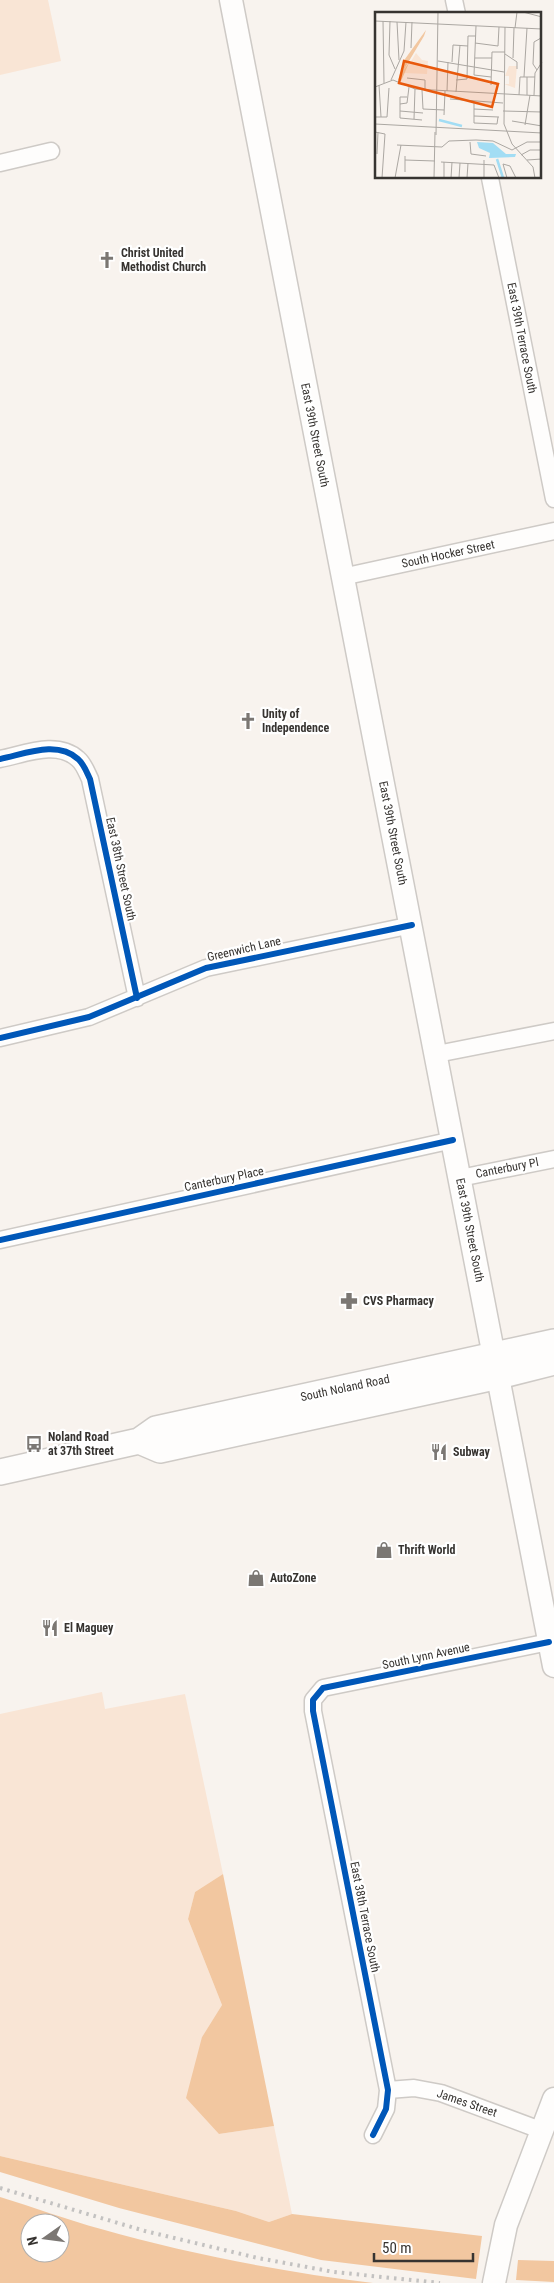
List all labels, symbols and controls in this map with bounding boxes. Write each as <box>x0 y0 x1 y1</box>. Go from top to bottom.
inset map <box>375 12 542 179</box>
place label: Christ United Methodist Church <box>121 246 206 274</box>
church icon: Christ United Methodist Church <box>97 250 117 270</box>
street label: East 39th Terrace South <box>504 281 540 395</box>
street label: East 39th Street South <box>298 382 332 488</box>
street label: South Hocker Street <box>400 537 496 571</box>
place label: Unity of Independence <box>262 707 330 735</box>
church icon: Unity of Independence <box>238 711 258 731</box>
street label: East 39th Street South <box>376 780 410 886</box>
street label: East 38th Street South <box>103 816 139 922</box>
street label: Greenwich Lane <box>206 934 283 964</box>
street label: Canterbury Pl <box>474 1155 540 1181</box>
street label: Canterbury Place <box>183 1164 265 1194</box>
street label: East 39th Street South <box>453 1177 487 1283</box>
pharmacy icon: CVS Pharmacy <box>339 1291 359 1311</box>
place label: CVS Pharmacy <box>363 1294 434 1308</box>
street label: South Noland Road <box>299 1372 391 1404</box>
place label: Noland Road at 37th Street <box>48 1430 114 1458</box>
bus stop icon: Noland Road at 37th Street <box>24 1434 44 1454</box>
restaurant icon: Subway <box>429 1442 449 1462</box>
place label: Subway <box>453 1445 490 1459</box>
shop icon: Thrift World <box>374 1540 394 1560</box>
place label: Thrift World <box>398 1543 456 1557</box>
shop icon: AutoZone <box>246 1568 266 1588</box>
place label: AutoZone <box>270 1571 317 1585</box>
restaurant icon: El Maguey <box>40 1618 60 1638</box>
place label: El Maguey <box>64 1621 114 1635</box>
street label: South Lynn Avenue <box>381 1640 471 1672</box>
street label: East 38th Terrace South <box>347 1860 383 1974</box>
street label: James Street <box>435 2086 499 2120</box>
north arrow <box>20 2213 70 2263</box>
scale bar <box>374 2230 473 2262</box>
text: N <box>24 2235 41 2247</box>
text: 50 m <box>382 2239 412 2257</box>

